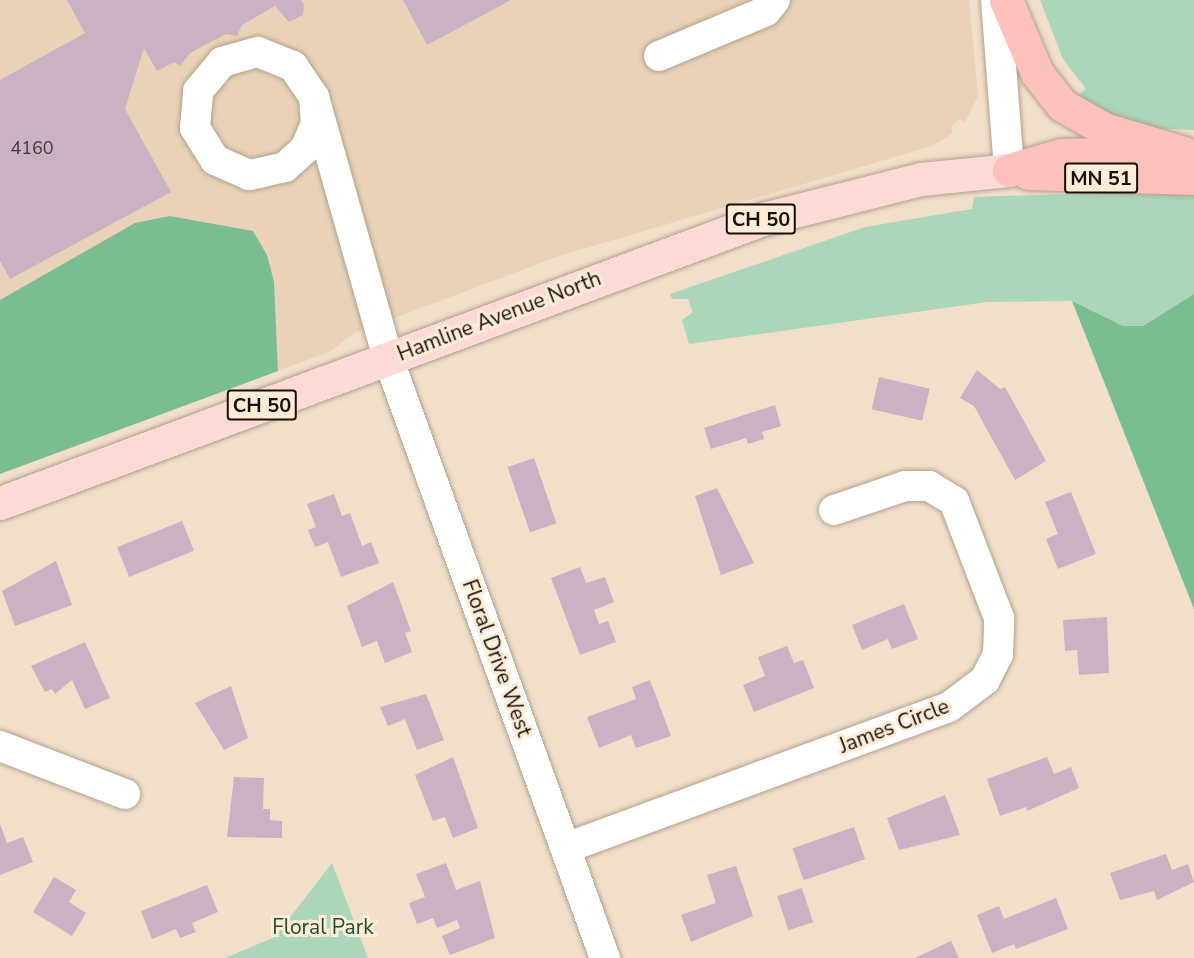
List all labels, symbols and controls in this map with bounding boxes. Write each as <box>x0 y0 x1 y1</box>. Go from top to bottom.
house number: 4160 <box>10 137 54 159</box>
road number: MN 51 <box>1064 161 1138 195</box>
road number: CH 50 <box>725 202 797 236</box>
street label: Hamline Avenue North <box>394 266 604 366</box>
road number: CH 50 <box>226 388 298 422</box>
street label: Floral Drive West <box>457 576 537 740</box>
street label: James Circle <box>835 693 953 759</box>
park label: Floral Park <box>272 914 374 940</box>

